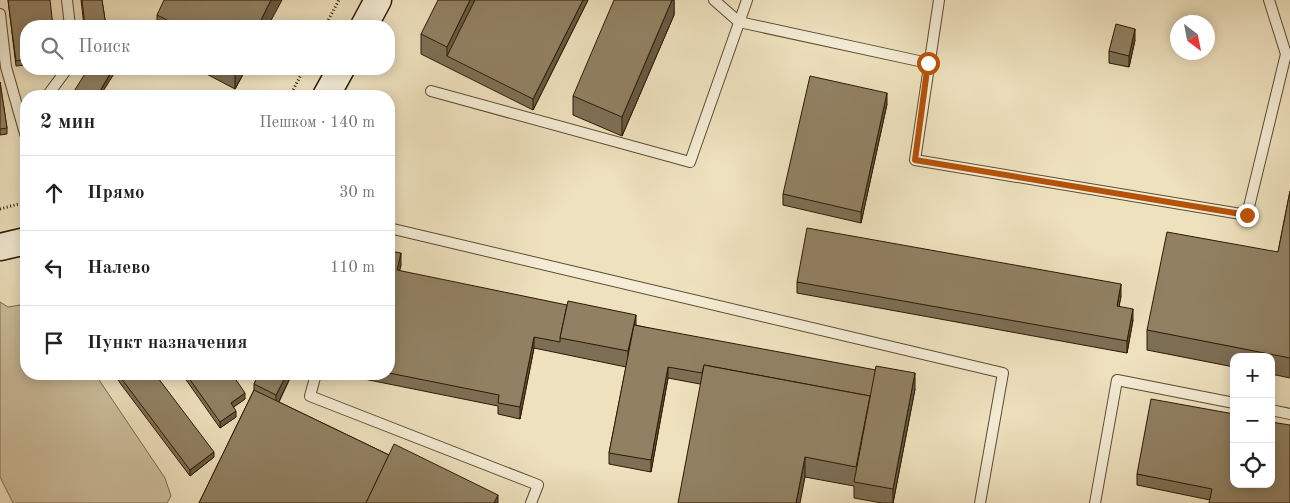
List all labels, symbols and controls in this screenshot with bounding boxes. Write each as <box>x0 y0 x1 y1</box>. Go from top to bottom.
north arrow <box>1170 15 1215 60</box>
search box <box>20 20 395 75</box>
icon: search <box>38 34 66 62</box>
text: Поиск <box>78 38 130 57</box>
route start <box>917 52 940 75</box>
text: 2 мин <box>40 112 95 133</box>
text: Пешком · 140 m <box>259 115 375 131</box>
icon: ahead <box>40 179 68 207</box>
text: Прямо <box>87 184 145 203</box>
text: 30 m <box>339 185 375 201</box>
route end <box>1236 204 1259 227</box>
icon: left <box>40 254 68 282</box>
text: Налево <box>87 259 150 278</box>
text: 110 m <box>330 260 375 276</box>
icon: arrive <box>40 329 68 357</box>
text: Пункт назначения <box>87 334 247 353</box>
map controls <box>1230 353 1275 488</box>
button: + <box>1230 353 1275 398</box>
button: − <box>1230 398 1275 443</box>
button: locate <box>1230 443 1275 488</box>

